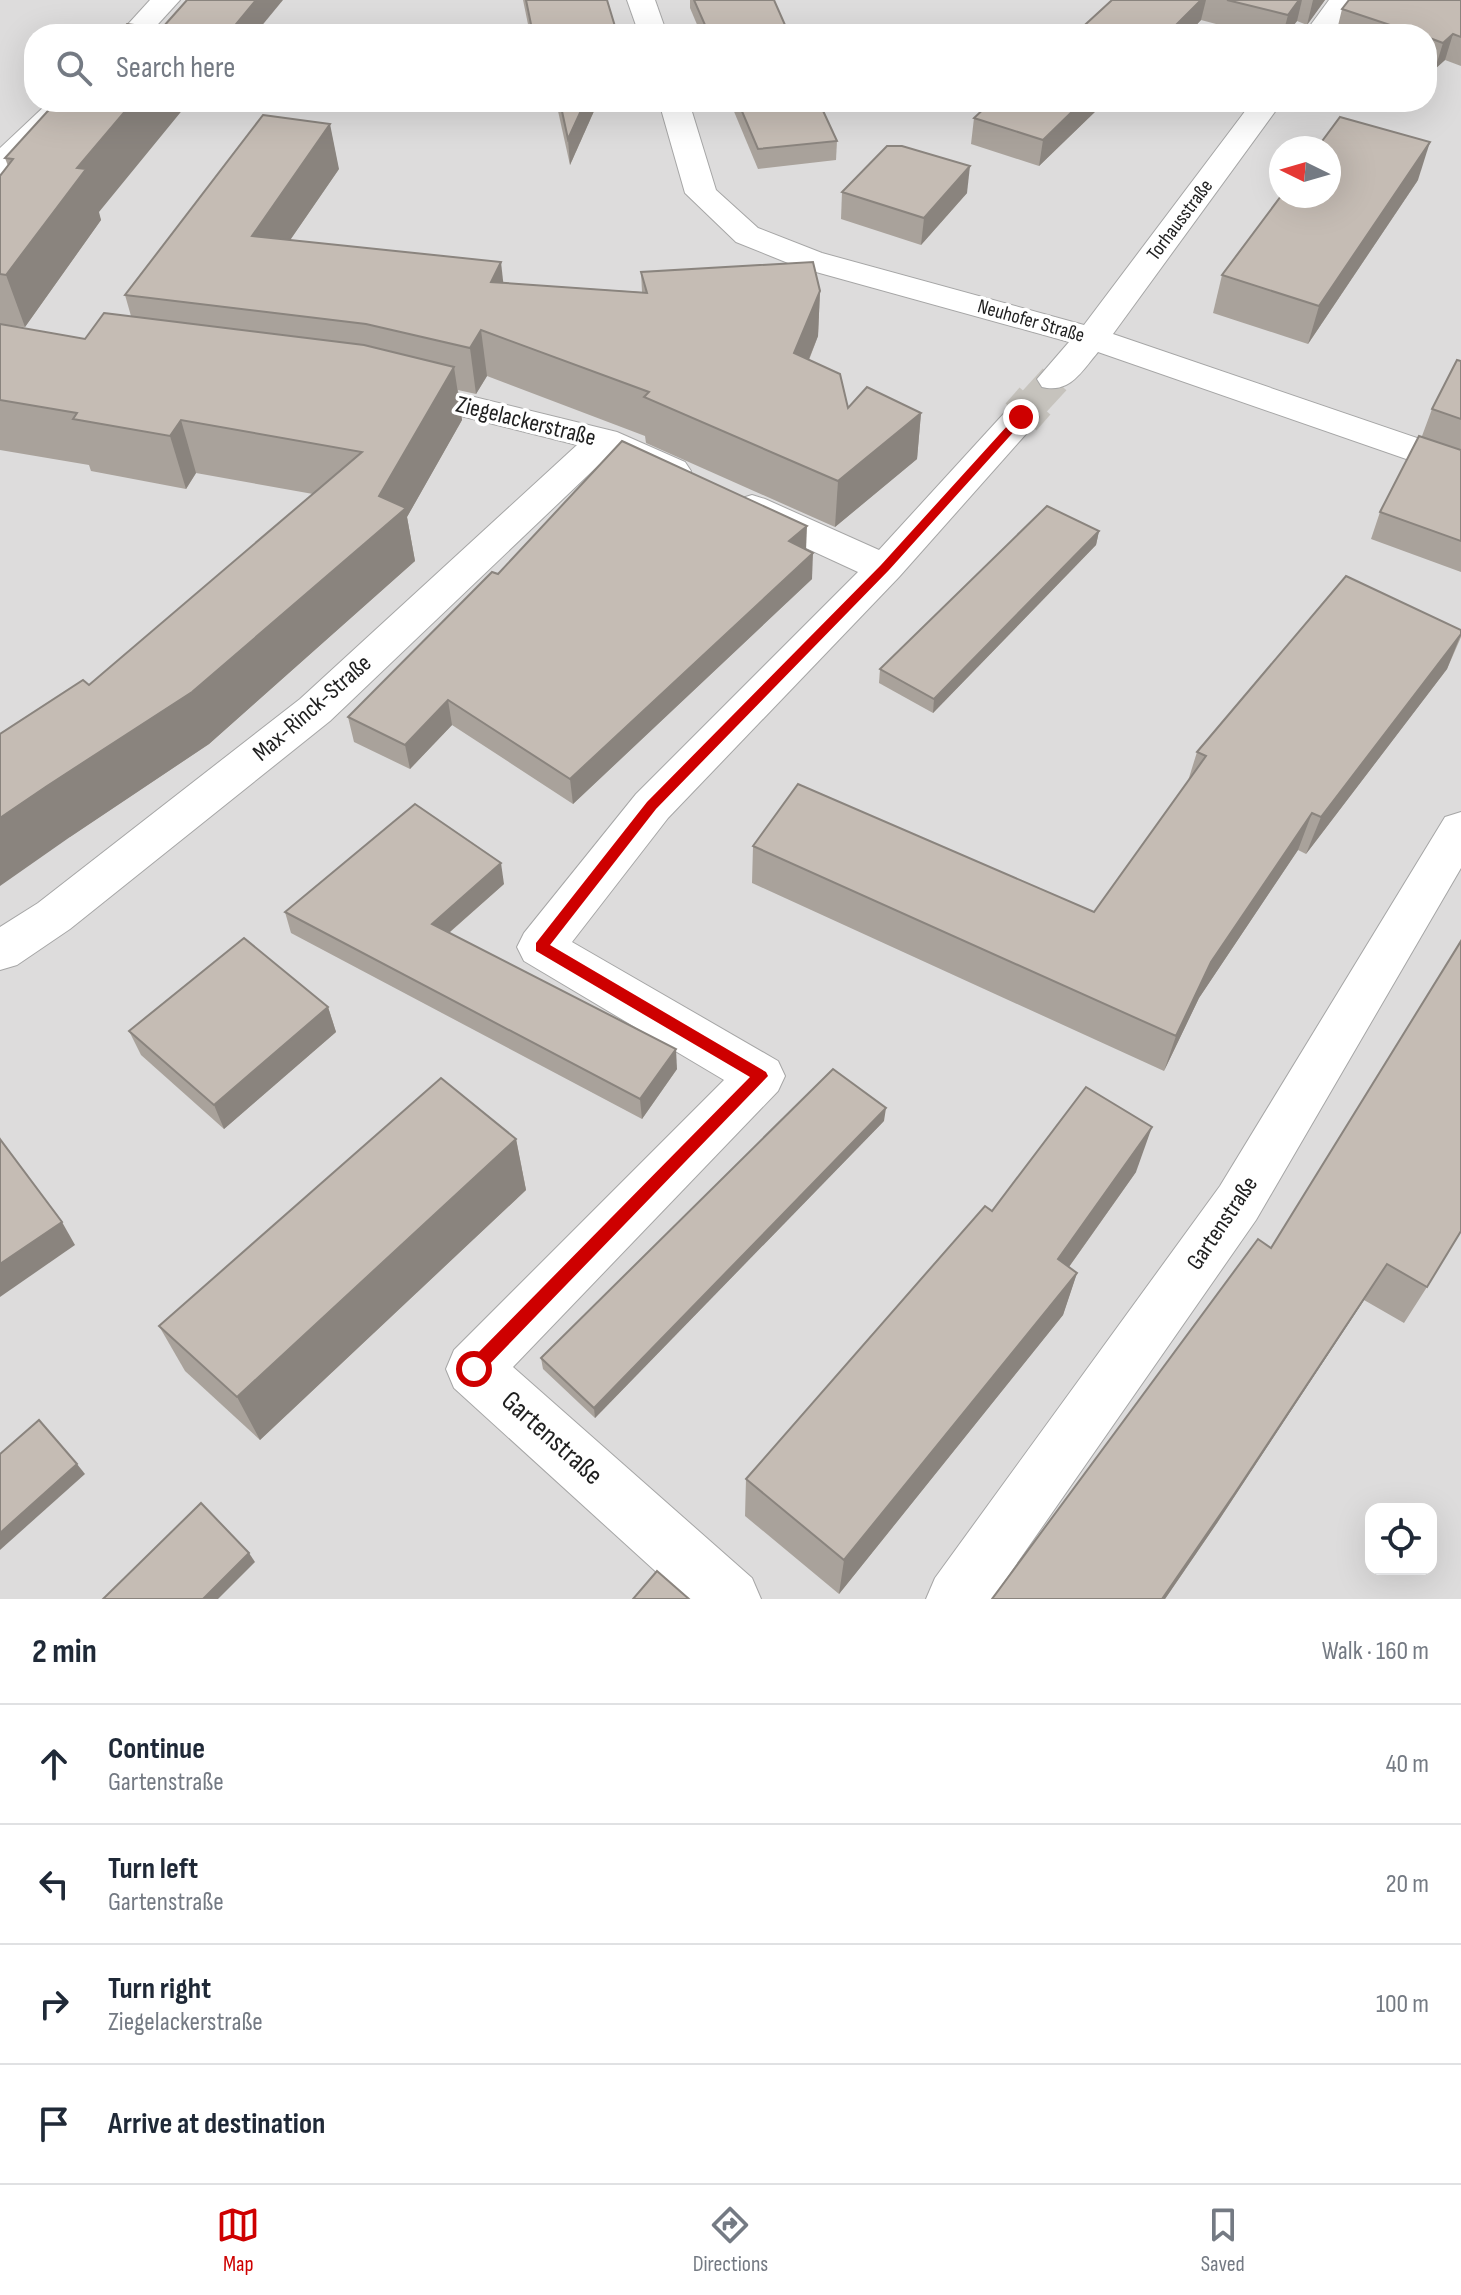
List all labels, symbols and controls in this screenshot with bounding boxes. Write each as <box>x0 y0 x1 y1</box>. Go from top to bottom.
search box <box>24 24 1437 112</box>
icon: search <box>52 46 96 90</box>
text: Search here <box>116 50 235 86</box>
north arrow <box>1269 136 1341 208</box>
street label: Torhausstraße <box>1142 175 1218 265</box>
street label: Neuhofer Straße <box>975 294 1087 348</box>
street label: Ziegelackerstraße <box>453 390 599 452</box>
route end <box>1003 399 1039 435</box>
street label: Max-Rinck-Straße <box>247 649 377 767</box>
street label: Gartenstraße <box>1180 1171 1264 1275</box>
route start <box>456 1351 492 1387</box>
street label: Gartenstraße <box>495 1384 609 1492</box>
map controls <box>1365 1503 1437 1575</box>
button: locate <box>1365 1503 1437 1575</box>
text: 2 min <box>32 1631 97 1672</box>
text: Walk · 160 m <box>1322 1636 1429 1667</box>
text: Continue <box>108 1731 205 1767</box>
icon: ahead <box>32 1742 76 1786</box>
text: 40 m <box>1386 1749 1429 1780</box>
text: Gartenstraße <box>108 1767 224 1798</box>
text: Turn left <box>108 1851 198 1887</box>
icon: left <box>32 1862 76 1906</box>
text: 20 m <box>1386 1869 1429 1900</box>
text: Gartenstraße <box>108 1887 224 1918</box>
text: Turn right <box>108 1971 211 2007</box>
icon: right <box>32 1982 76 2026</box>
text: 100 m <box>1376 1989 1429 2020</box>
text: Ziegelackerstraße <box>108 2007 263 2038</box>
icon: arrive <box>32 2102 76 2146</box>
text: Arrive at destination <box>108 2106 325 2142</box>
tab: Map <box>216 2203 260 2278</box>
tab: Directions <box>693 2203 768 2278</box>
tab: Saved <box>1201 2203 1245 2278</box>

